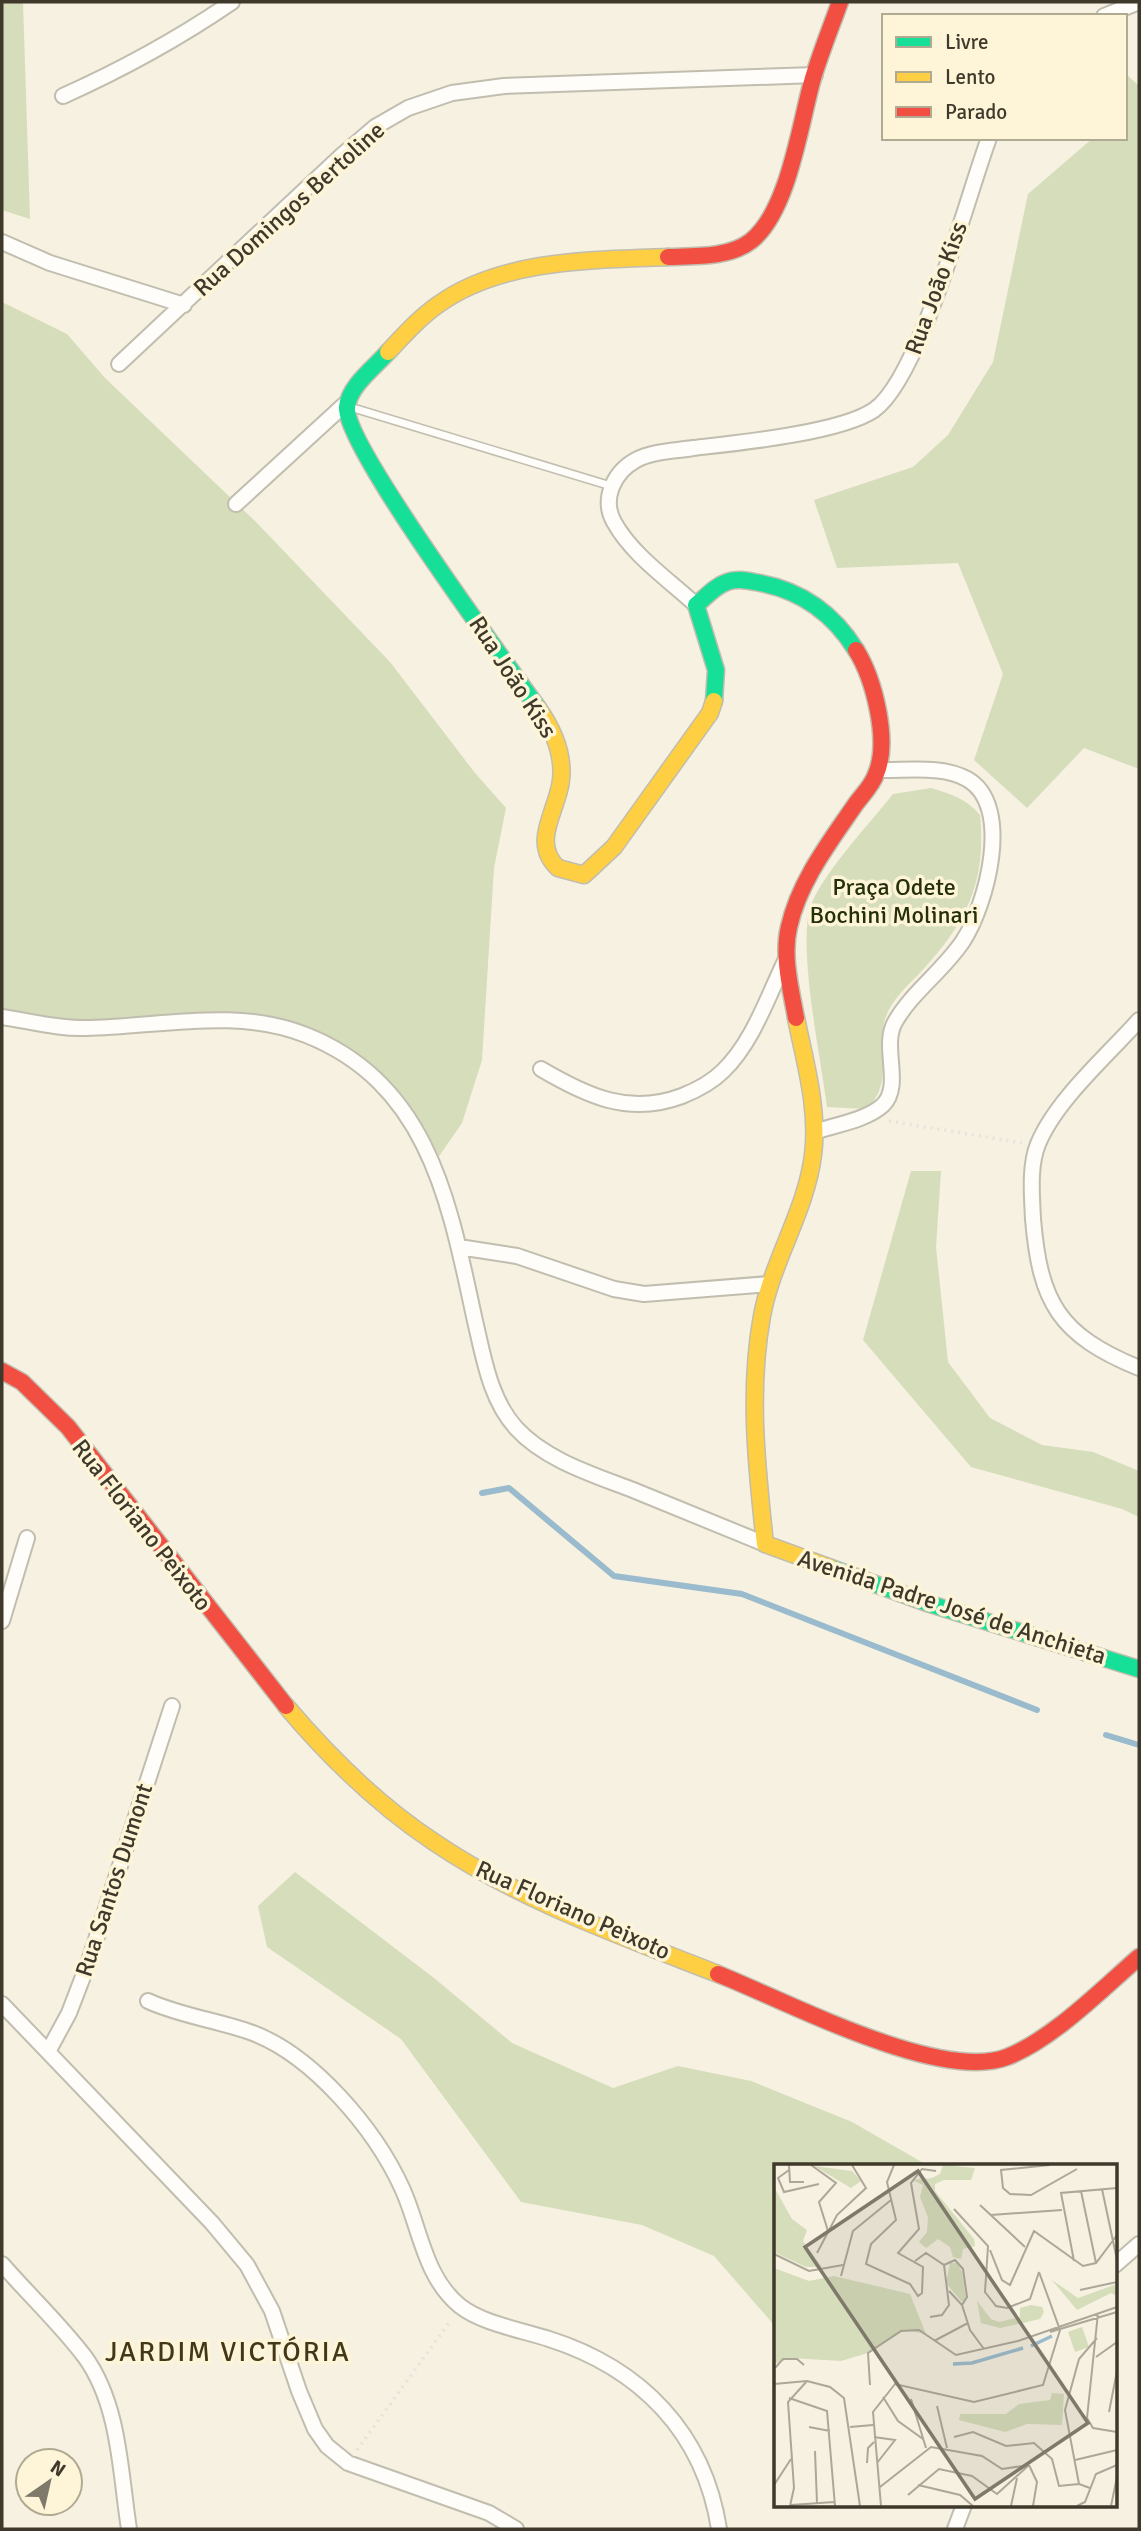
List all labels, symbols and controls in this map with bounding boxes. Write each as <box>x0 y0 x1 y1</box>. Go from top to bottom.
legend <box>882 14 1127 140</box>
text: Livre <box>945 29 988 55</box>
text: Lento <box>945 64 995 90</box>
text: Parado <box>945 99 1007 125</box>
street label: Rua Domingos Bertoline <box>187 115 391 303</box>
street label: Rua João Kiss <box>898 217 974 359</box>
street label: Rua João Kiss <box>462 610 564 744</box>
park label: Praça Odete Bochini Molinari <box>809 872 979 930</box>
street label: Rua Floriano Peixoto <box>66 1433 218 1617</box>
street label: Avenida Padre José de Anchieta <box>794 1543 1110 1671</box>
street label: Rua Santos Dumont <box>69 1780 159 1980</box>
street label: Rua Floriano Peixoto <box>471 1854 675 1966</box>
inset map <box>774 2164 1116 2506</box>
district label: JARDIM VICTÓRIA <box>105 2335 351 2369</box>
north arrow <box>14 2447 84 2517</box>
text: N <box>46 2455 70 2482</box>

